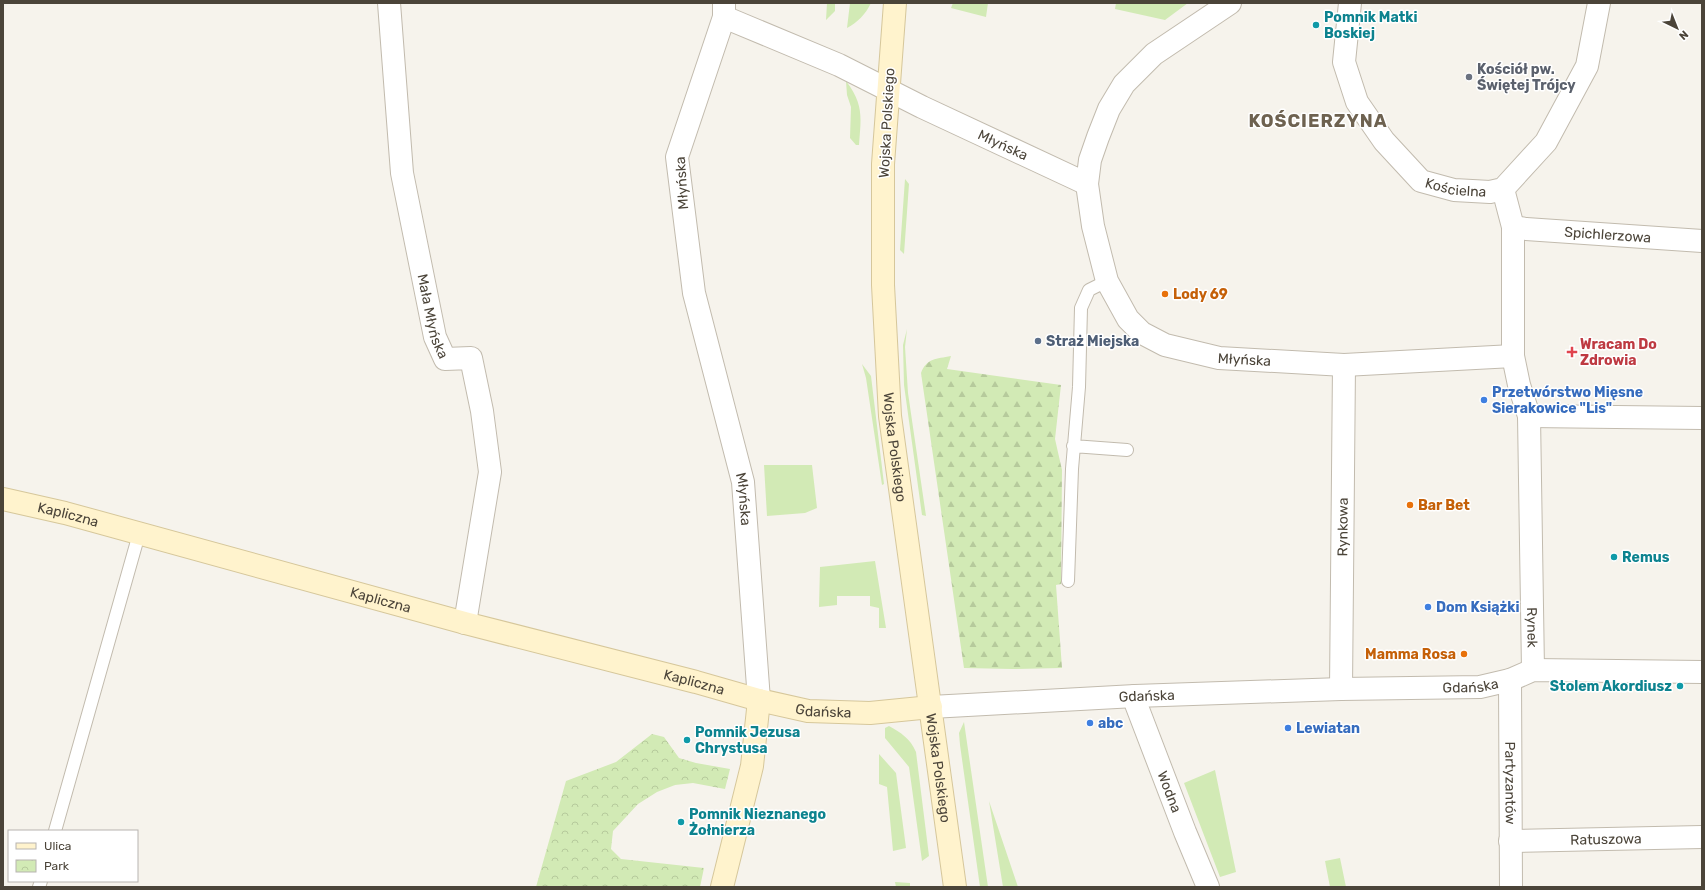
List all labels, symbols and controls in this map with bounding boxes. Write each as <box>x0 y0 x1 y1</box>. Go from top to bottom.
north arrow <box>1657 8 1697 48</box>
place label: Pomnik Matki Boskiej <box>1324 9 1417 42</box>
marker: Pomnik Matki Boskiej <box>1311 20 1321 30</box>
text: N <box>1676 27 1691 42</box>
place label: Kościół pw. Świętej Trójcy <box>1477 61 1576 94</box>
street label: Wojska Polskiego <box>876 68 898 178</box>
marker: Kościół pw. Świętej Trójcy <box>1464 72 1474 82</box>
district label: KOŚCIERZYNA <box>1248 110 1388 132</box>
street label: Młyńska <box>975 126 1031 164</box>
street label: Młyńska <box>672 156 692 210</box>
street label: Kościelna <box>1423 174 1487 200</box>
street label: Spichlerzowa <box>1564 223 1652 246</box>
street label: Mała Młyńska <box>414 272 452 361</box>
place label: Lody 69 <box>1173 286 1228 303</box>
marker: Lody 69 <box>1160 289 1170 299</box>
place label: Straż Miejska <box>1046 333 1139 350</box>
marker: Straż Miejska <box>1033 336 1043 346</box>
place label: Wracam Do Zdrowia <box>1580 336 1657 369</box>
marker: Wracam Do Zdrowia <box>1567 347 1577 357</box>
street label: Młyńska <box>1217 349 1271 369</box>
place label: Przetwórstwo Mięsne Sierakowice "Lis" <box>1492 384 1643 417</box>
street label: Wojska Polskiego <box>880 392 910 503</box>
marker: Przetwórstwo Mięsne Sierakowice "Lis" <box>1479 395 1489 405</box>
street label: Młyńska <box>732 471 755 526</box>
street label: Rynkowa <box>1334 497 1351 557</box>
place label: Bar Bet <box>1418 497 1470 514</box>
street label: Kapliczna <box>36 499 101 530</box>
marker: Bar Bet <box>1405 500 1415 510</box>
place label: Remus <box>1622 549 1670 566</box>
marker: Remus <box>1609 552 1619 562</box>
street label: Kapliczna <box>348 583 413 616</box>
place label: Dom Książki <box>1436 599 1519 616</box>
marker: Dom Książki <box>1423 602 1433 612</box>
street label: Rynek <box>1524 607 1541 649</box>
place label: Mamma Rosa <box>1365 646 1456 663</box>
marker: Mamma Rosa <box>1459 649 1469 659</box>
street label: Kapliczna <box>662 666 727 698</box>
street label: Gdańska <box>1442 674 1500 696</box>
place label: Stolem Akordiusz <box>1550 678 1672 695</box>
marker: Stolem Akordiusz <box>1675 681 1685 691</box>
street label: Gdańska <box>1118 686 1175 705</box>
street label: Gdańska <box>794 700 852 721</box>
street label: Wojska Polskiego <box>923 712 955 824</box>
place label: abc <box>1098 715 1123 732</box>
marker: abc <box>1085 718 1095 728</box>
place label: Lewiatan <box>1296 720 1360 737</box>
marker: Lewiatan <box>1283 723 1293 733</box>
place label: Pomnik Jezusa Chrystusa <box>695 724 800 757</box>
marker: Pomnik Jezusa Chrystusa <box>682 735 692 745</box>
street label: Partyzantów <box>1502 741 1519 825</box>
street label: Wodna <box>1154 768 1185 815</box>
place label: Pomnik Nieznanego Żołnierza <box>689 806 826 839</box>
marker: Pomnik Nieznanego Żołnierza <box>676 817 686 827</box>
legend <box>8 830 138 882</box>
street label: Ratuszowa <box>1570 830 1642 848</box>
text: Ulica <box>44 839 71 853</box>
text: Park <box>44 859 70 873</box>

